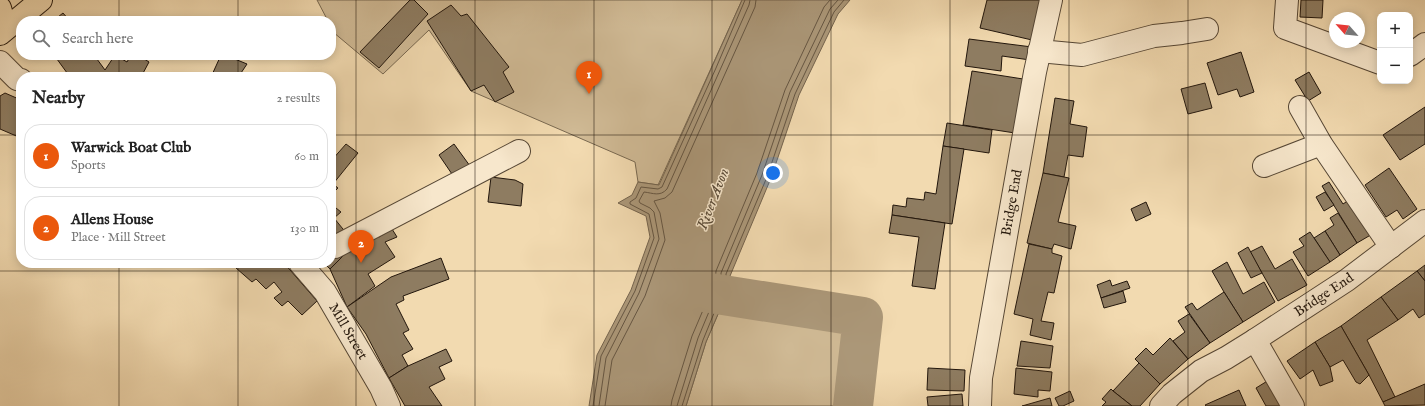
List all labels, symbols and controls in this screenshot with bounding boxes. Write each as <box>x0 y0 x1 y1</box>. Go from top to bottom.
north arrow <box>1329 12 1365 48</box>
map controls <box>1377 12 1413 84</box>
button: + <box>1377 12 1413 48</box>
search box <box>16 16 336 60</box>
icon: search <box>30 27 52 49</box>
text: Search here <box>62 29 133 48</box>
button: − <box>1377 48 1413 84</box>
pin: 1 <box>576 61 602 94</box>
text: Nearby <box>32 88 85 109</box>
text: 2 results <box>276 90 320 107</box>
text: Warwick Boat Club <box>71 138 191 157</box>
text: 1 <box>44 148 48 165</box>
text: 60 m <box>294 148 319 165</box>
text: Sports <box>71 157 106 174</box>
your location <box>763 163 783 183</box>
water label: River Avon <box>693 166 733 232</box>
street label: Bridge End <box>997 167 1027 237</box>
text: Allens House <box>71 210 153 229</box>
text: 2 <box>43 220 49 237</box>
text: 130 m <box>290 220 319 237</box>
text: Place · Mill Street <box>71 229 166 246</box>
pin: 2 <box>348 230 374 263</box>
street label: Bridge End <box>1291 269 1358 321</box>
street label: Mill Street <box>325 300 372 363</box>

